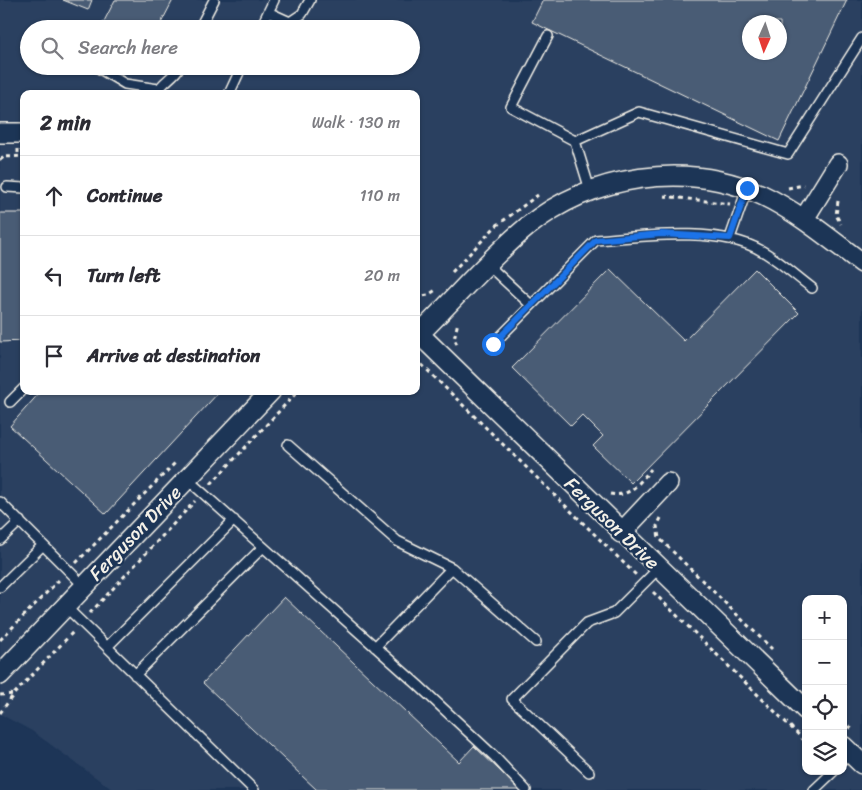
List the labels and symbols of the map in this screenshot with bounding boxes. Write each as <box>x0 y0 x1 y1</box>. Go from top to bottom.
north arrow <box>742 15 787 60</box>
route end <box>736 177 759 200</box>
route start <box>482 333 505 356</box>
street label: Ferguson Drive <box>556 468 668 578</box>
street label: Ferguson Drive <box>80 477 190 589</box>

